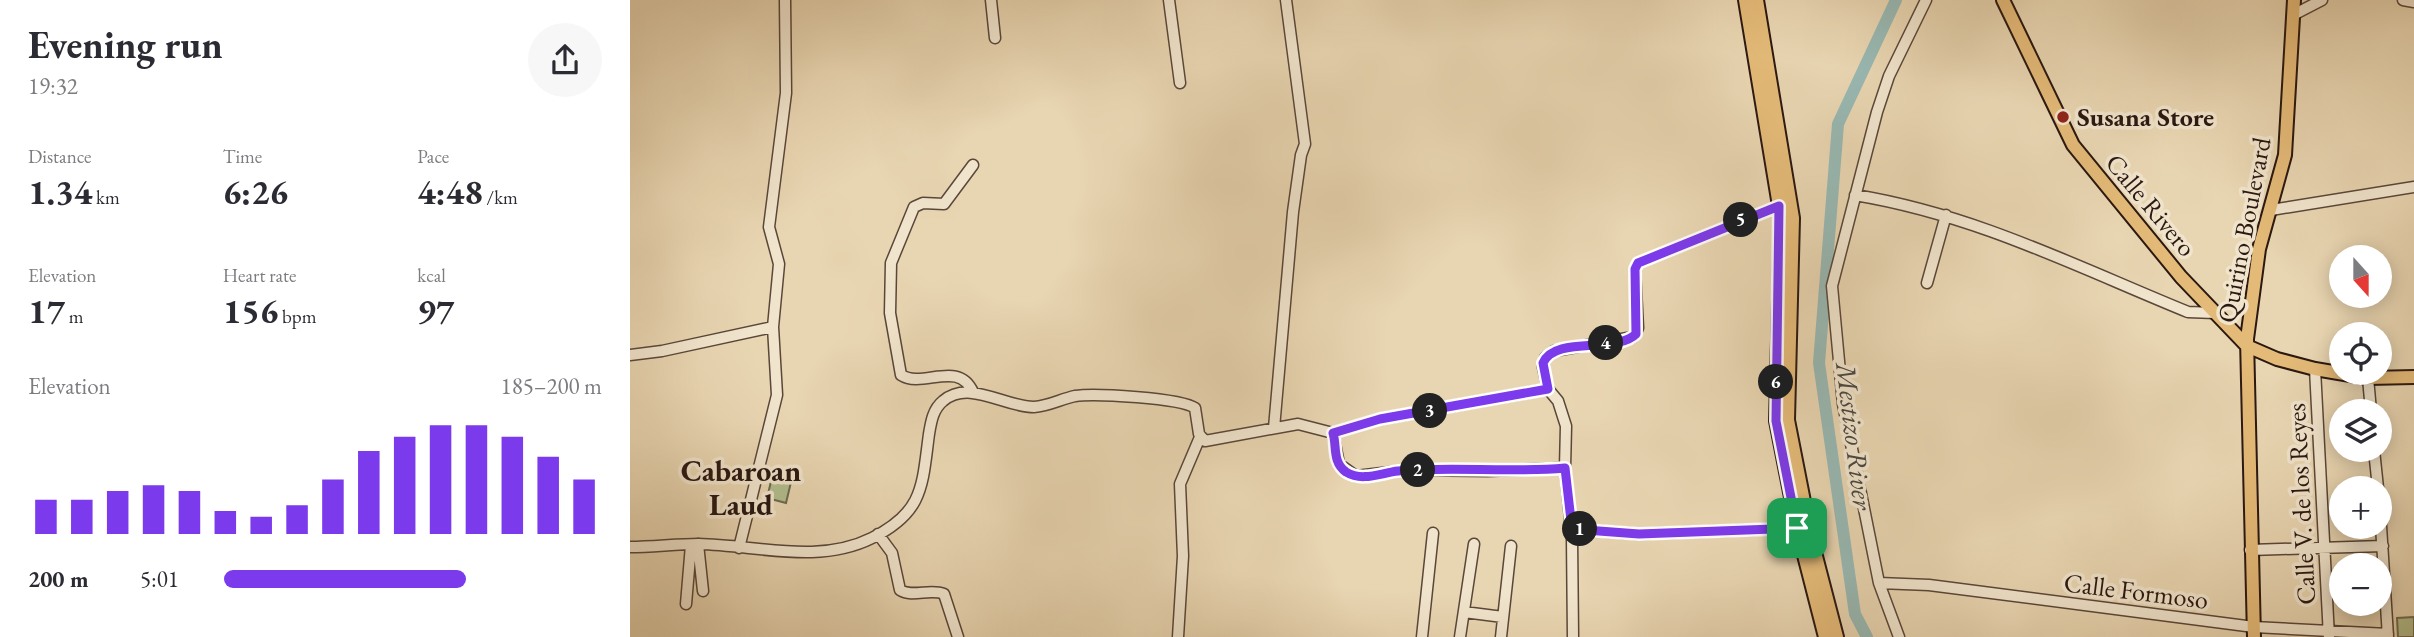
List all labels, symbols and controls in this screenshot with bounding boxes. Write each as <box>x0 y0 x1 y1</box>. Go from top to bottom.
text: Evening run <box>28 20 223 69</box>
button: share <box>528 23 602 97</box>
text: 19:32 <box>28 71 78 101</box>
place label: Susana Store <box>2077 100 2214 134</box>
marker: Susana Store <box>2055 109 2071 125</box>
street label: Quirino Boulevard <box>2209 134 2279 326</box>
text: Distance <box>28 144 91 169</box>
text: Time <box>223 144 262 169</box>
text: Pace <box>417 144 449 169</box>
street label: Calle Rivero <box>2098 147 2204 263</box>
text: 1.34 <box>28 169 92 214</box>
text: 6:26 <box>223 169 288 214</box>
text: 4:48 <box>417 169 483 214</box>
text: km <box>92 185 120 210</box>
text: /km <box>483 185 518 210</box>
pin: 5 <box>1724 202 1758 238</box>
text: 5 <box>1735 207 1746 232</box>
north arrow <box>2329 245 2392 308</box>
map controls <box>2329 245 2392 616</box>
text: Elevation <box>28 263 96 288</box>
text: Heart rate <box>223 263 296 288</box>
text: kcal <box>417 263 446 288</box>
text: 17 <box>28 288 65 333</box>
text: 156 <box>223 288 278 333</box>
text: 97 <box>417 288 454 333</box>
text: m <box>65 304 84 329</box>
text: bpm <box>278 304 316 329</box>
button: locate <box>2329 322 2392 385</box>
pin: 4 <box>1588 326 1623 360</box>
text: 4 <box>1600 330 1611 355</box>
water label: Mestizo River <box>1828 358 1882 513</box>
pin: 6 <box>1758 364 1794 400</box>
text: 6 <box>1770 369 1781 394</box>
text: Elevation <box>28 371 111 401</box>
text: 185–200 m <box>501 371 602 401</box>
pin: 3 <box>1412 394 1448 428</box>
text: 3 <box>1424 398 1435 423</box>
button: layers <box>2329 399 2392 462</box>
street label: Calle V. de los Reyes <box>2279 402 2323 606</box>
district label: Cabaroan Laud <box>681 451 801 524</box>
pin: 2 <box>1400 452 1436 488</box>
text: 2 <box>1412 457 1423 482</box>
button: + <box>2329 476 2392 539</box>
pin <box>1767 498 1827 558</box>
icon: arrive <box>1778 509 1816 547</box>
pin: 1 <box>1562 512 1598 546</box>
text: 1 <box>1574 516 1585 541</box>
button: − <box>2329 553 2392 616</box>
text: 200 m <box>28 564 89 594</box>
text: 5:01 <box>140 564 179 594</box>
street label: Calle Formoso <box>2062 565 2210 617</box>

